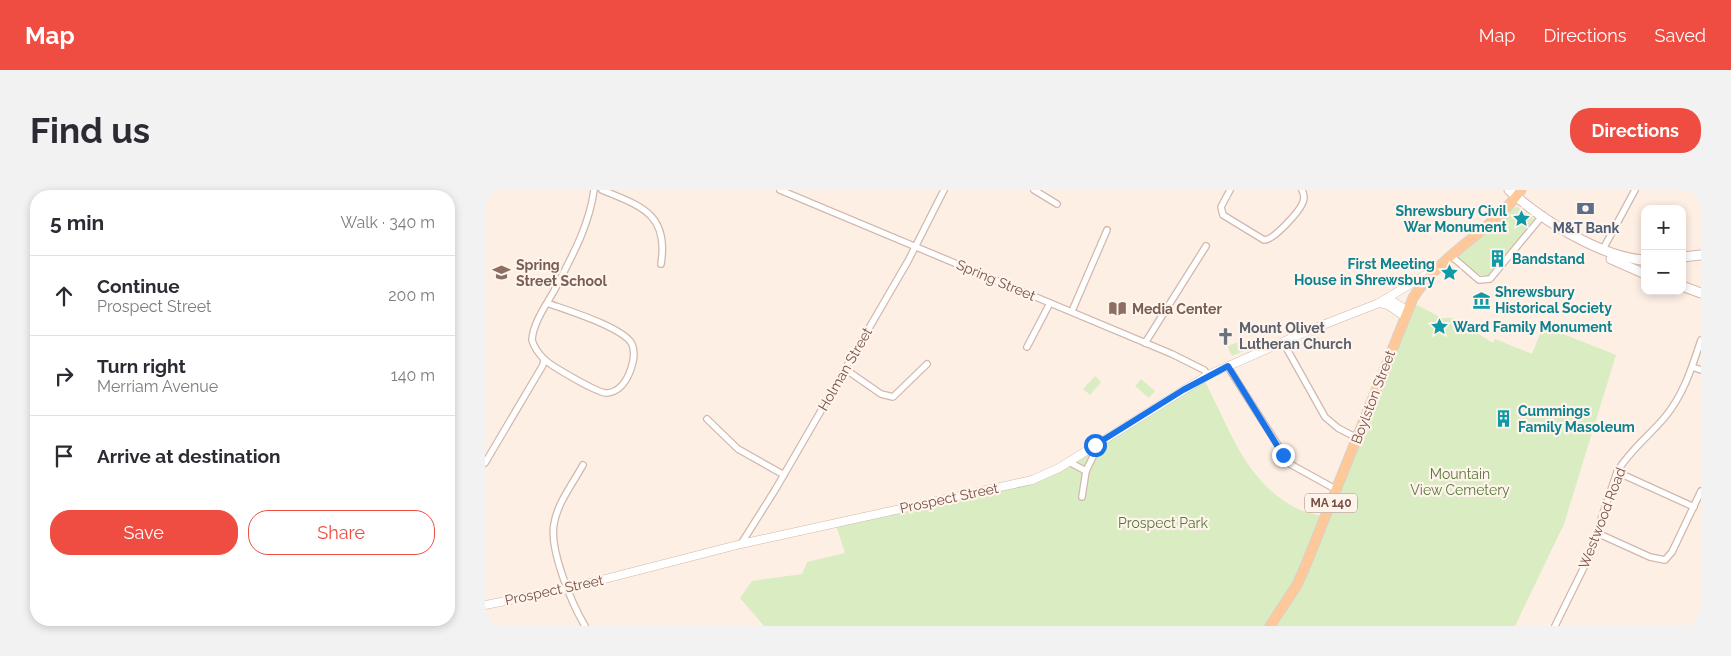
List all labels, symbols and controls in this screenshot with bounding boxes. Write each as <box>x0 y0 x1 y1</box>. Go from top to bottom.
text: Map <box>25 21 75 50</box>
text: Map <box>1479 25 1515 46</box>
text: Directions <box>1543 25 1627 46</box>
text: Saved <box>1655 25 1706 46</box>
button: Directions <box>1570 108 1701 153</box>
text: Find us <box>30 110 150 151</box>
bank icon: M&T Bank <box>1576 198 1596 218</box>
place label: Shrewsbury Civil War Monument <box>1395 203 1508 235</box>
map controls <box>1641 205 1686 295</box>
button: + <box>1641 205 1686 250</box>
place icon: Shrewsbury Civil War Monument <box>1511 209 1531 229</box>
text: 5 min <box>50 210 104 235</box>
text: Walk · 340 m <box>341 213 435 232</box>
place label: M&T Bank <box>1553 220 1620 236</box>
building icon: Bandstand <box>1488 249 1508 269</box>
button: − <box>1641 250 1686 295</box>
place label: Bandstand <box>1512 251 1585 267</box>
street label: Spring Street <box>954 256 1038 304</box>
place label: First Meeting House in Shrewsbury <box>1294 256 1435 288</box>
place label: Spring Street School <box>516 257 607 289</box>
place icon: First Meeting House in Shrewsbury <box>1439 262 1459 282</box>
school or university icon: Spring Street School <box>492 263 512 283</box>
text: Continue <box>97 275 180 297</box>
icon: ahead <box>50 282 78 310</box>
place label: Shrewsbury Historical Society <box>1495 284 1612 316</box>
text: 200 m <box>388 286 435 305</box>
museum icon: Shrewsbury Historical Society <box>1471 290 1491 310</box>
text: Prospect Street <box>97 297 211 316</box>
library icon: Media Center <box>1108 299 1128 319</box>
place label: Media Center <box>1132 301 1222 317</box>
place icon: Ward Family Monument <box>1429 317 1449 337</box>
place label: Ward Family Monument <box>1453 319 1613 335</box>
place label: Mount Olivet Lutheran Church <box>1239 320 1352 352</box>
street label: Holman Street <box>815 324 875 413</box>
church icon: Mount Olivet Lutheran Church <box>1215 326 1235 346</box>
street label: Boylston Street <box>1348 348 1398 446</box>
text: Turn right <box>97 355 186 377</box>
icon: right <box>50 362 78 390</box>
text: 140 m <box>391 366 435 385</box>
text: Merriam Avenue <box>97 377 218 396</box>
place label: Cummings Family Masoleum <box>1518 403 1635 435</box>
building icon: Cummings Family Masoleum <box>1494 409 1514 429</box>
route start <box>1084 434 1107 457</box>
icon: arrive <box>50 442 78 470</box>
route end <box>1272 444 1295 467</box>
text: Arrive at destination <box>97 445 281 467</box>
street label: Westwood Road <box>1575 465 1629 571</box>
park label: Mountain View Cemetery <box>1410 466 1510 498</box>
street label: Prospect Street <box>898 480 1000 516</box>
road number: MA 140 <box>1305 494 1357 512</box>
button: Save <box>50 510 238 555</box>
button: Share <box>248 510 435 555</box>
park label: Prospect Park <box>1118 515 1209 531</box>
street label: Prospect Street <box>503 572 605 608</box>

